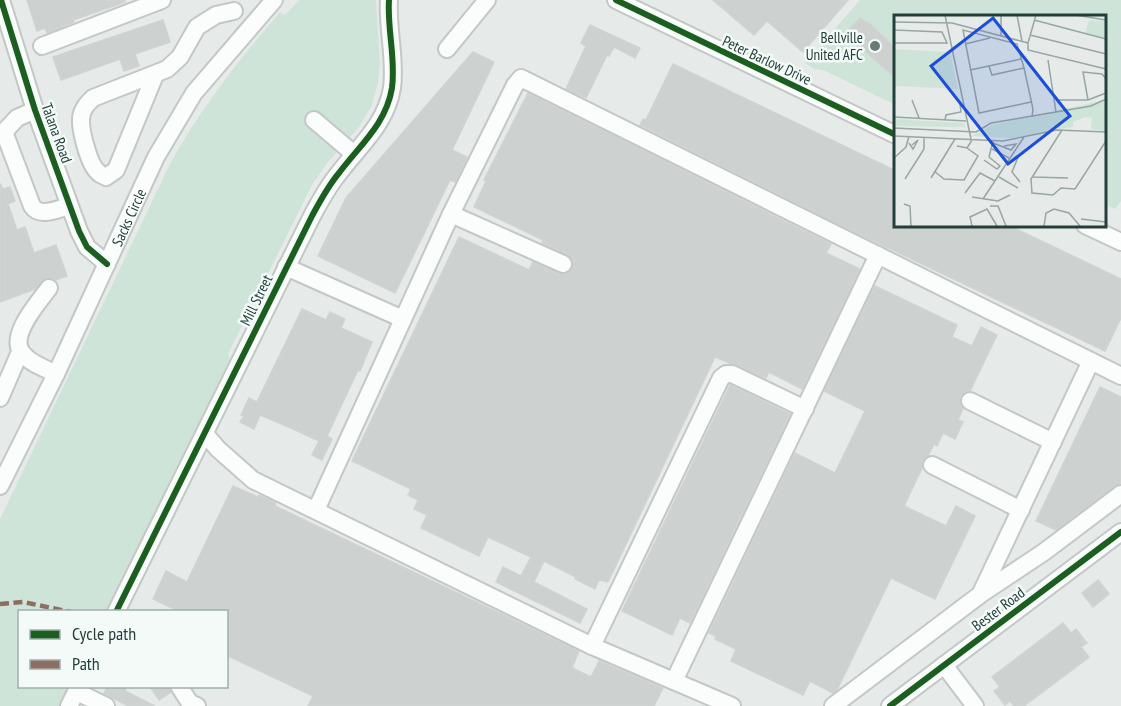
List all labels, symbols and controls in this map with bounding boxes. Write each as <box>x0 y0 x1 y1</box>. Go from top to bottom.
inset map <box>894 15 1106 226</box>
place label: Bellville United AFC <box>806 28 863 64</box>
street label: Peter Barlow Drive <box>719 31 815 89</box>
marker: Bellville United AFC <box>868 39 882 53</box>
street label: Talana Road <box>37 100 77 166</box>
street label: Sacks Circle <box>107 185 150 249</box>
street label: Mill Street <box>236 272 276 328</box>
street label: Bester Road <box>968 583 1028 635</box>
legend <box>18 610 228 688</box>
text: Cycle path <box>72 622 136 645</box>
text: Path <box>72 652 100 675</box>

